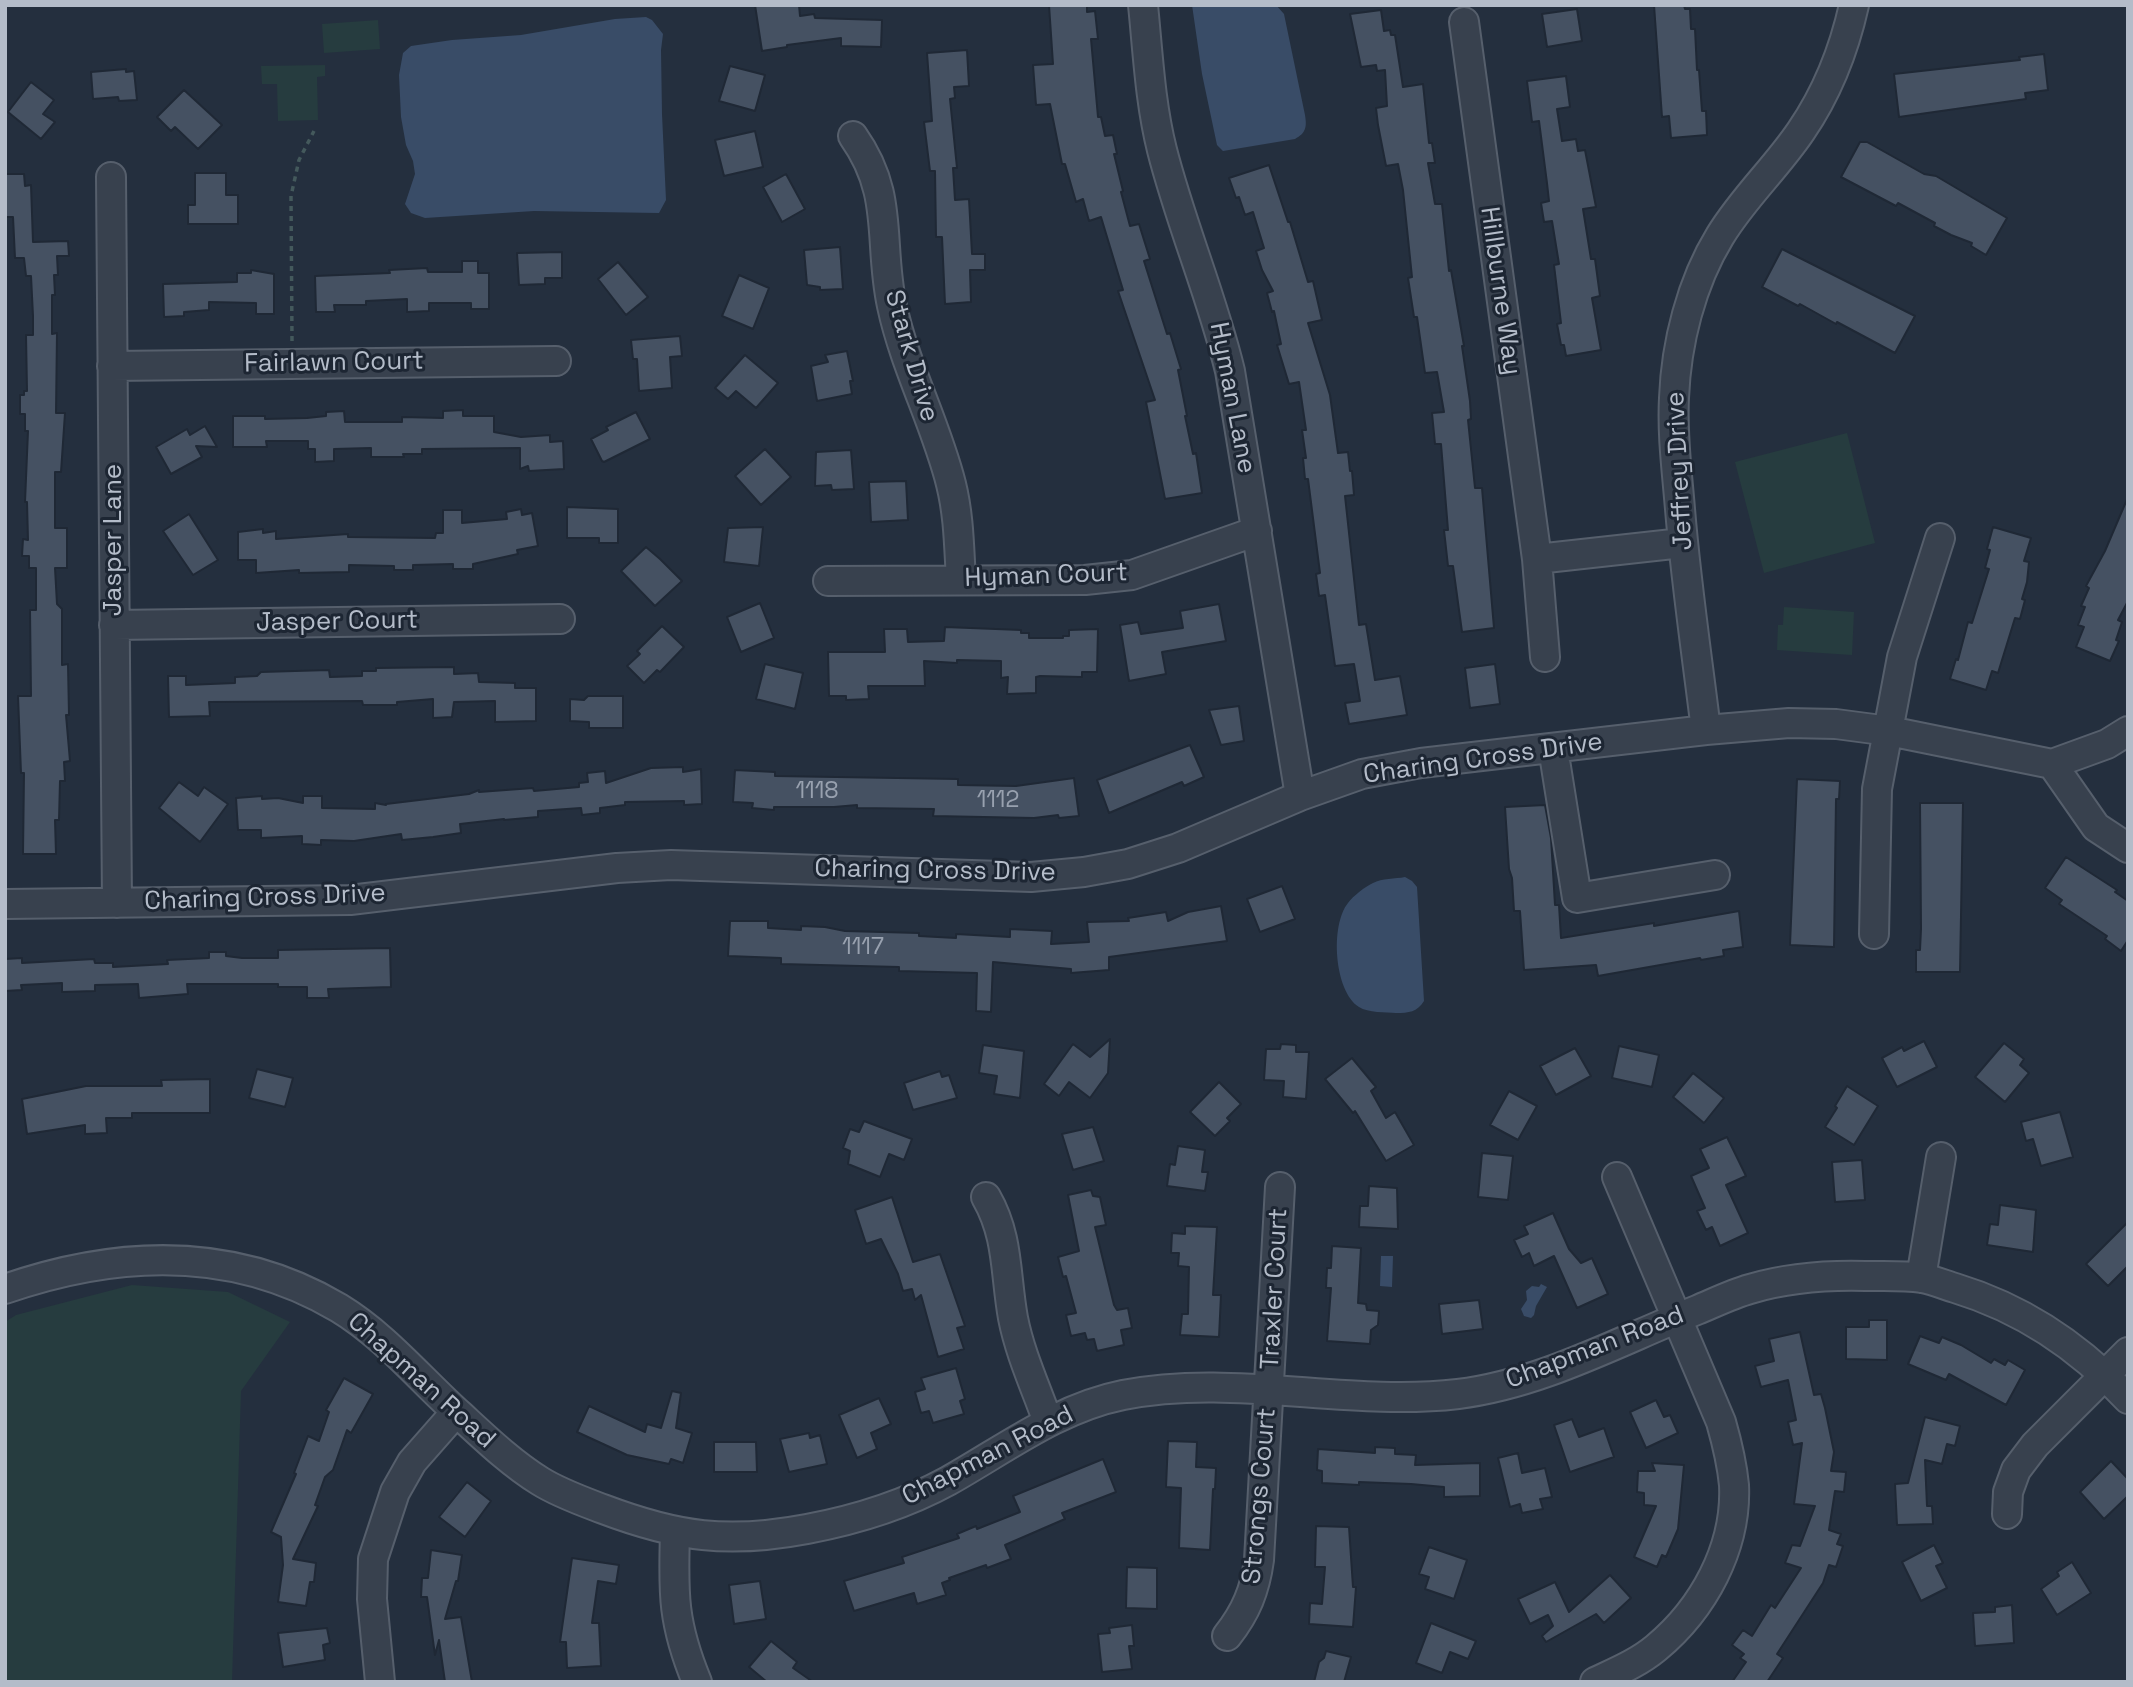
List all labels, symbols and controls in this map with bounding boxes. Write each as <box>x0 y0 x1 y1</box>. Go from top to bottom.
street label: Hillburne Way <box>1473 205 1527 377</box>
street label: Stark Drive <box>877 287 945 425</box>
street label: Hyman Lane <box>1202 320 1262 476</box>
street label: Fairlawn Court <box>244 346 424 380</box>
street label: Jeffrey Drive <box>1660 391 1700 551</box>
street label: Jasper Lane <box>98 464 130 616</box>
street label: Hyman Court <box>964 558 1128 594</box>
street label: Jasper Court <box>256 605 418 639</box>
street label: Charing Cross Drive <box>1361 727 1605 791</box>
house number: 1118 <box>795 778 839 806</box>
house number: 1112 <box>977 787 1019 815</box>
street label: Charing Cross Drive <box>814 853 1056 889</box>
street label: Charing Cross Drive <box>144 878 386 918</box>
house number: 1117 <box>842 934 884 962</box>
street label: Traxler Court <box>1255 1207 1295 1371</box>
street label: Chapman Road <box>1502 1300 1688 1396</box>
street label: Chapman Road <box>341 1306 501 1456</box>
street label: Chapman Road <box>897 1399 1079 1513</box>
street label: Strongs Court <box>1237 1407 1283 1585</box>

